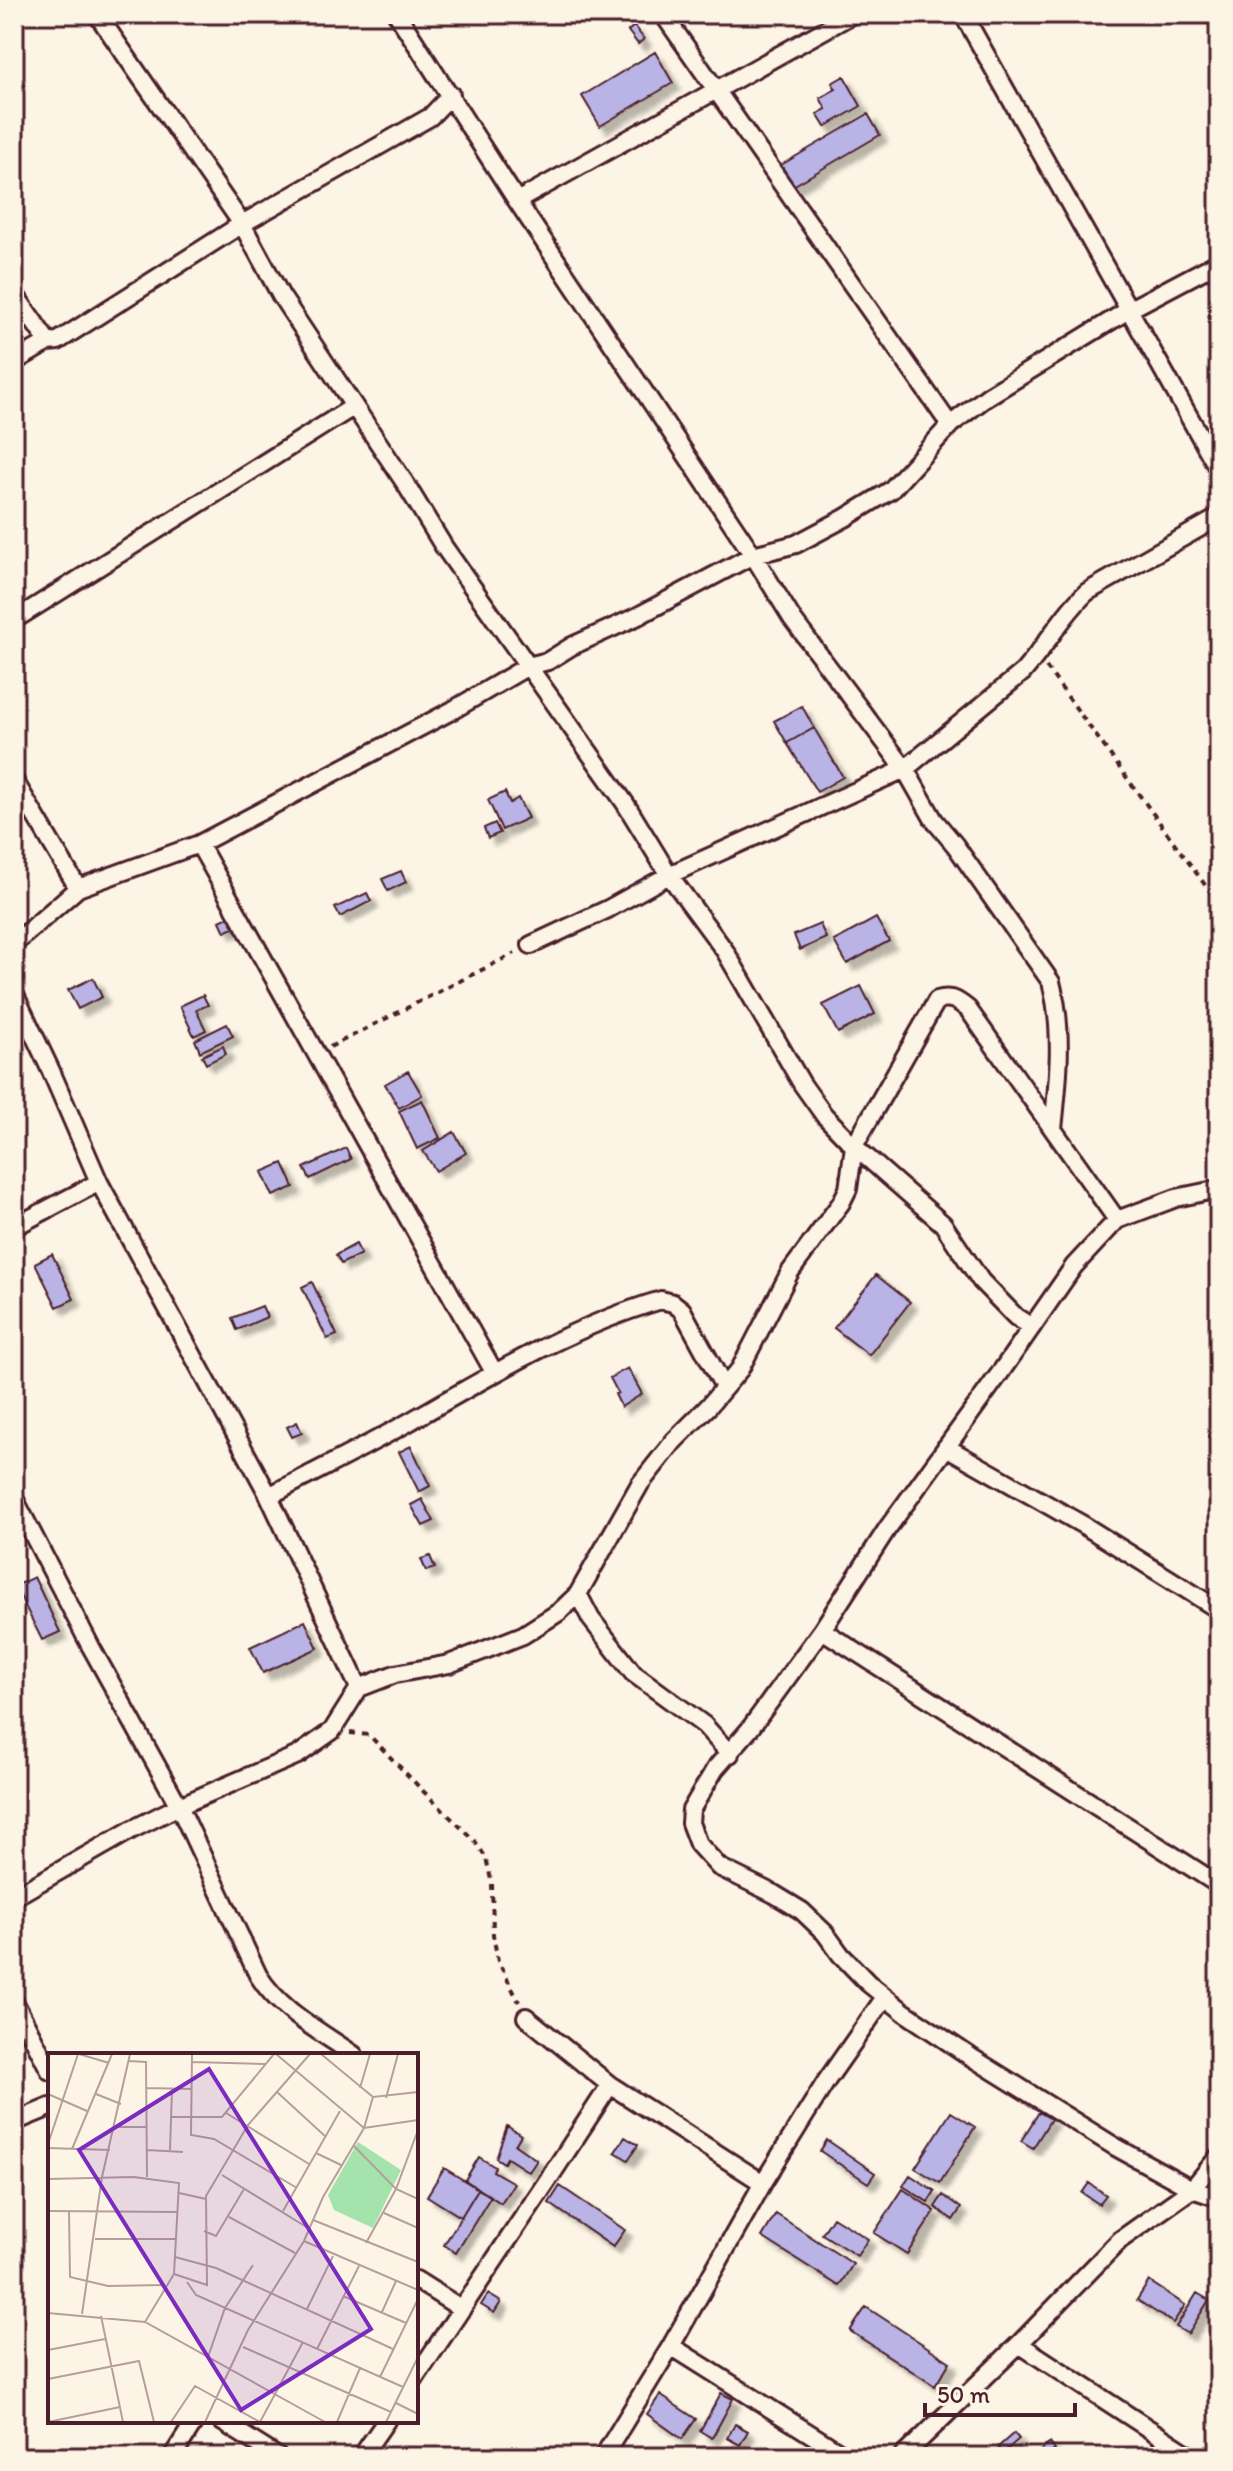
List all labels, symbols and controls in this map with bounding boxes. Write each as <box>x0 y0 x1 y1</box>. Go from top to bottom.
inset map <box>48 2053 418 2423</box>
scale bar <box>925 2367 1075 2417</box>
text: 50 m <box>937 2380 990 2409</box>

